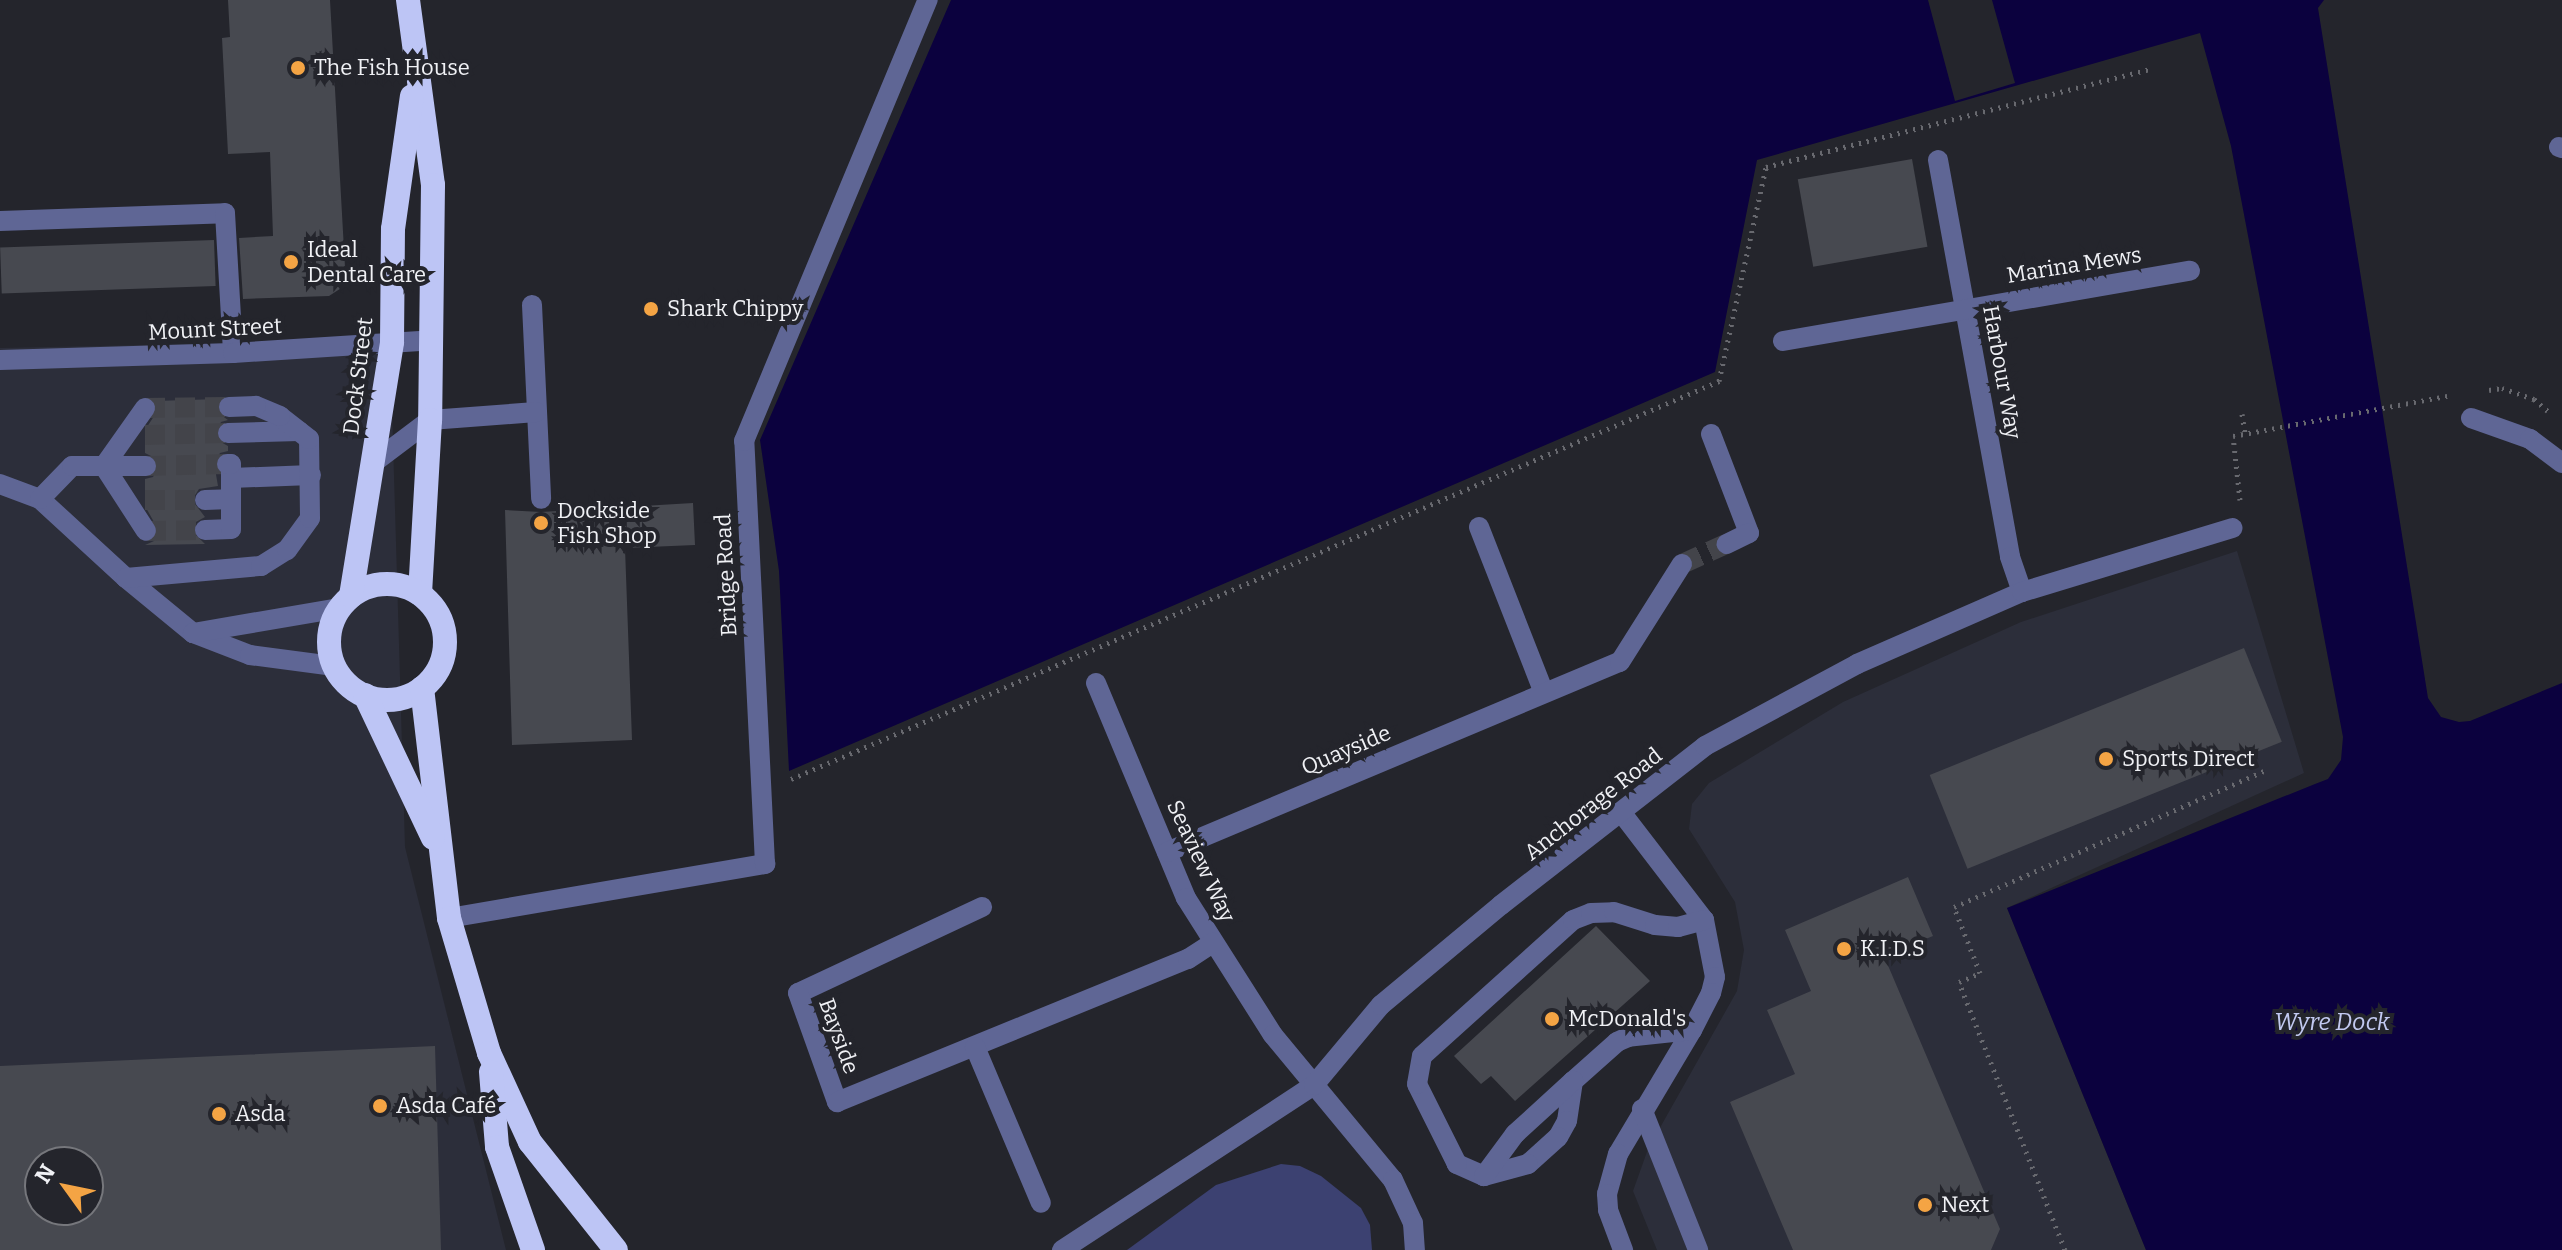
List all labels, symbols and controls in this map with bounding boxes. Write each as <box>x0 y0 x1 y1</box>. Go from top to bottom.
place label: The Fish House <box>314 55 470 81</box>
marker: The Fish House <box>289 59 307 77</box>
place label: Ideal Dental Care <box>307 236 426 288</box>
street label: Marina Mews <box>2005 241 2143 289</box>
marker: Ideal Dental Care <box>282 253 300 271</box>
place label: Shark Chippy <box>667 296 803 322</box>
marker: Shark Chippy <box>642 300 660 318</box>
street label: Harbour Way <box>1977 303 2027 441</box>
street label: Mount Street <box>147 312 283 346</box>
street label: Dock Street <box>338 316 378 436</box>
place label: Dockside Fish Shop <box>557 497 657 548</box>
street label: Bridge Road <box>710 513 742 637</box>
marker: Dockside Fish Shop <box>532 514 550 532</box>
street label: Quayside <box>1297 719 1395 781</box>
street label: Anchorage Road <box>1519 742 1667 866</box>
place label: Sports Direct <box>2122 746 2255 772</box>
marker: Sports Direct <box>2097 750 2115 768</box>
street label: Seaview Way <box>1161 796 1241 926</box>
place label: K.I.D.S <box>1860 936 1925 962</box>
marker: K.I.D.S <box>1835 940 1853 958</box>
street label: Bayside <box>813 995 865 1077</box>
place label: McDonald's <box>1568 1006 1686 1032</box>
water label: Wyre Dock <box>2274 1009 2390 1037</box>
marker: McDonald's <box>1543 1010 1561 1028</box>
place label: Asda Café <box>396 1093 496 1119</box>
marker: Asda Café <box>371 1097 389 1115</box>
place label: Asda <box>235 1101 286 1127</box>
marker: Asda <box>210 1105 228 1123</box>
north arrow <box>24 1146 104 1226</box>
text: N <box>29 1159 61 1188</box>
place label: Next <box>1941 1192 1989 1218</box>
marker: Next <box>1916 1196 1934 1214</box>

